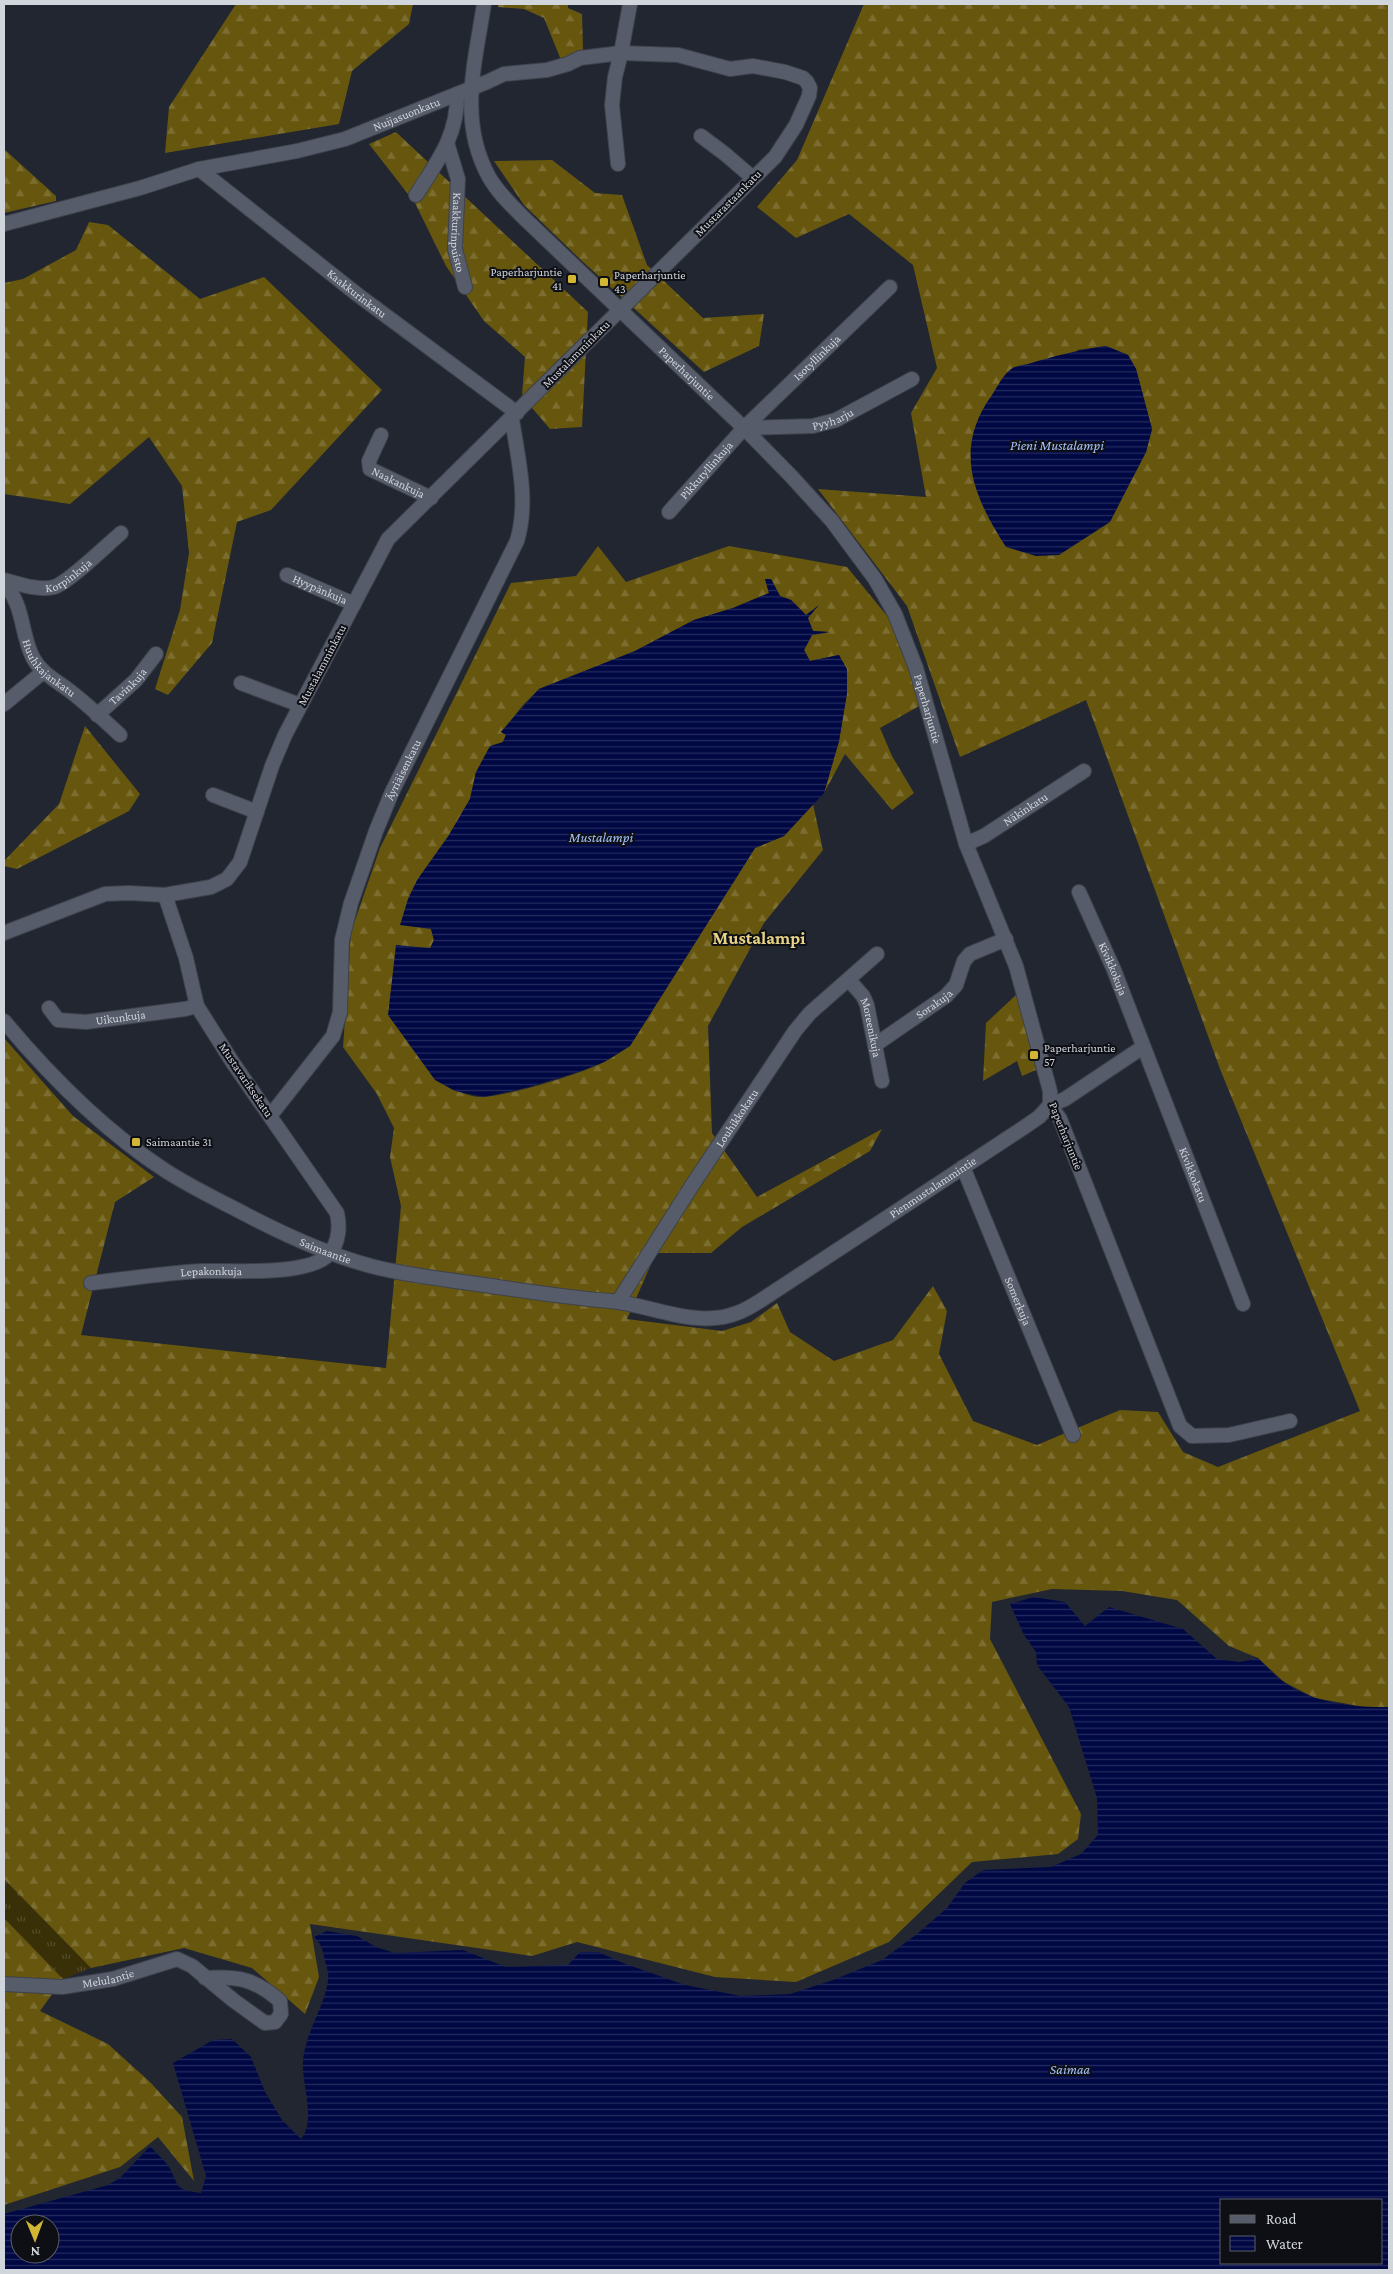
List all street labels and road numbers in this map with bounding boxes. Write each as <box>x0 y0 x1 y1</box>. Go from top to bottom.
street label: Nuijasuonkatu <box>371 94 443 134</box>
street label: Mustarastaankatu <box>692 167 764 239</box>
street label: Kaakkurinpuisto <box>448 192 468 273</box>
street label: Kaakkurinkatu <box>324 266 390 321</box>
street label: Mustalamminkatu <box>539 317 613 391</box>
street label: Isotyllinkuja <box>790 331 844 384</box>
street label: Paperharjuntie <box>656 344 718 403</box>
street label: Pyyharju <box>811 405 856 433</box>
street label: Pikkutyllinkuja <box>677 438 736 502</box>
street label: Naakankuja <box>369 464 428 501</box>
street label: Korpinkuja <box>45 555 95 595</box>
street label: Hyypänkuja <box>291 571 350 607</box>
street label: Mustalamminkatu <box>295 622 350 708</box>
street label: Huuhkajankatu <box>19 638 79 700</box>
street label: Tavinkuja <box>106 665 150 708</box>
street label: Paperharjuntie <box>911 672 944 745</box>
street label: Äyriäisenkatu <box>382 737 424 802</box>
street label: Näkinkatu <box>1000 789 1051 829</box>
street label: Kivikkokuja <box>1095 940 1130 998</box>
street label: Sorakuja <box>913 986 956 1022</box>
street label: Moreenikuja <box>858 995 884 1059</box>
street label: Uikunkuja <box>95 1007 147 1028</box>
street label: Mustavariksekatu <box>216 1040 276 1120</box>
street label: Louhikkokatu <box>713 1086 762 1150</box>
street label: Paperharjuntie <box>1046 1100 1086 1172</box>
street label: Kivikkokatu <box>1176 1145 1210 1205</box>
street label: Pienmustalammintie <box>887 1154 979 1221</box>
street label: Saimaantie <box>298 1234 353 1267</box>
street label: Lepakonkuja <box>180 1264 242 1279</box>
street label: Somerkuja <box>1002 1275 1034 1328</box>
street label: Melulantie <box>81 1966 136 1991</box>

